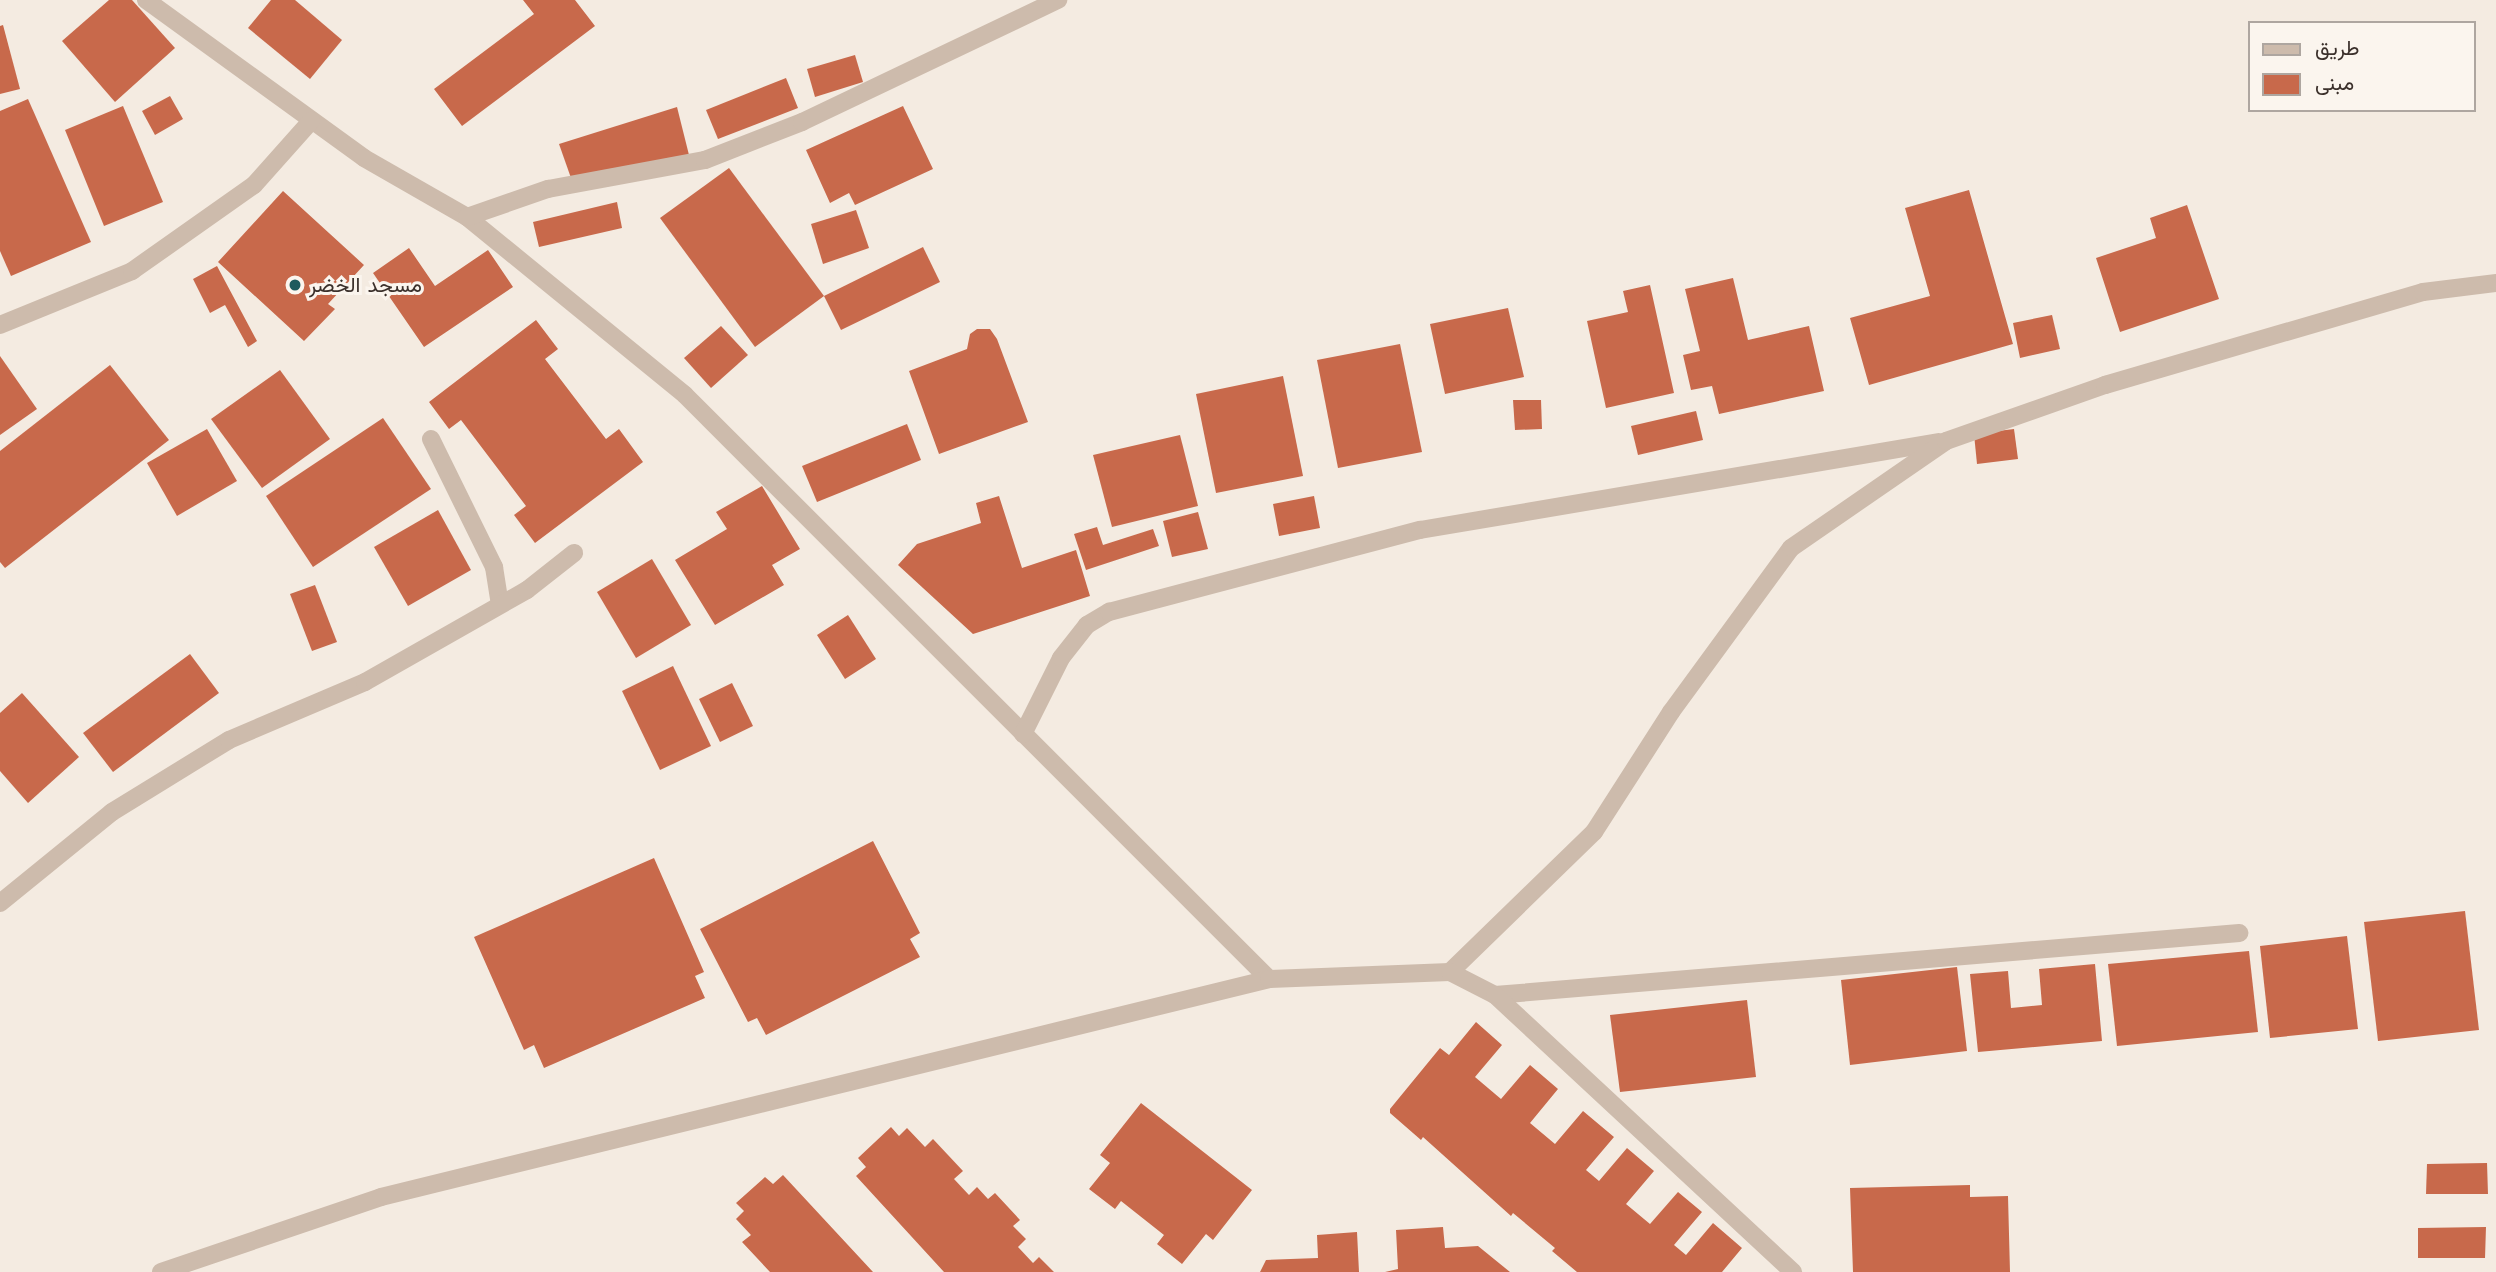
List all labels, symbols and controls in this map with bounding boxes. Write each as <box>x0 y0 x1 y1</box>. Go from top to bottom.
legend <box>2248 21 2475 112</box>
text: طريق <box>2315 35 2360 60</box>
text: مبنى <box>2315 70 2354 95</box>
place label: مسجد الخضر <box>309 272 422 298</box>
marker: مسجد الخضر <box>287 277 303 293</box>

